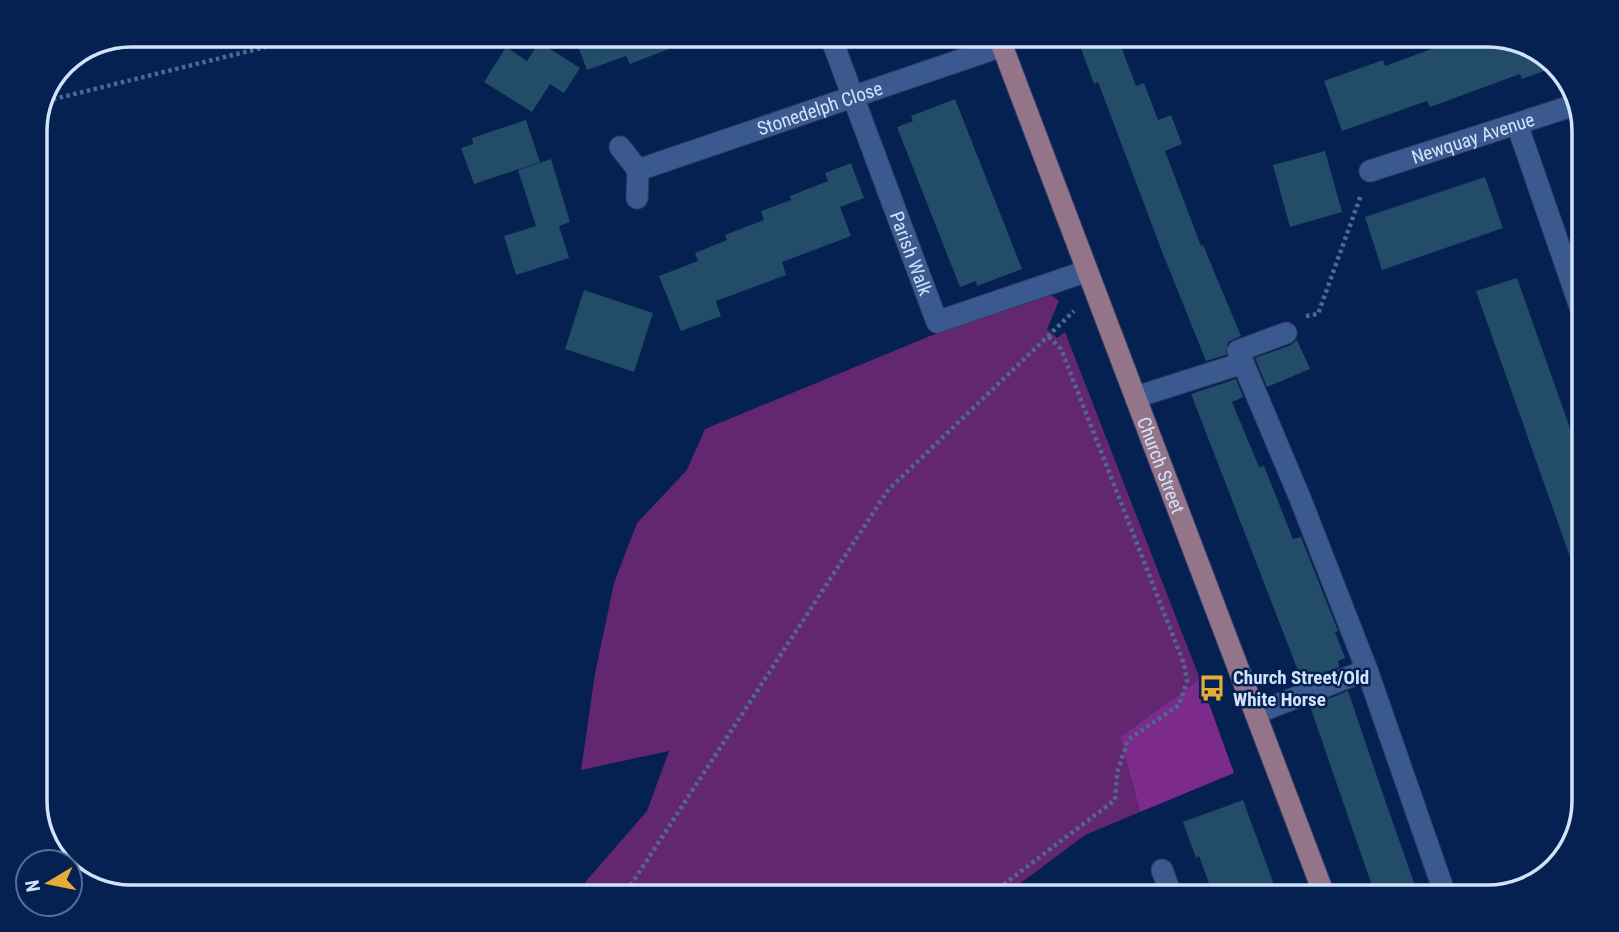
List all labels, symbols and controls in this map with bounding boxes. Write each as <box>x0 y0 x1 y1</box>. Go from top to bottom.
street label: Stonedelph Close <box>754 77 886 141</box>
street label: Newquay Avenue <box>1409 108 1537 169</box>
street label: Parish Walk <box>885 208 937 299</box>
street label: Church Street <box>1132 414 1189 517</box>
place label: Church Street/Old White Horse <box>1233 666 1369 711</box>
bus stop icon: Church Street/Old White Horse <box>1197 673 1227 703</box>
north arrow <box>14 848 84 918</box>
text: N <box>20 878 45 894</box>

